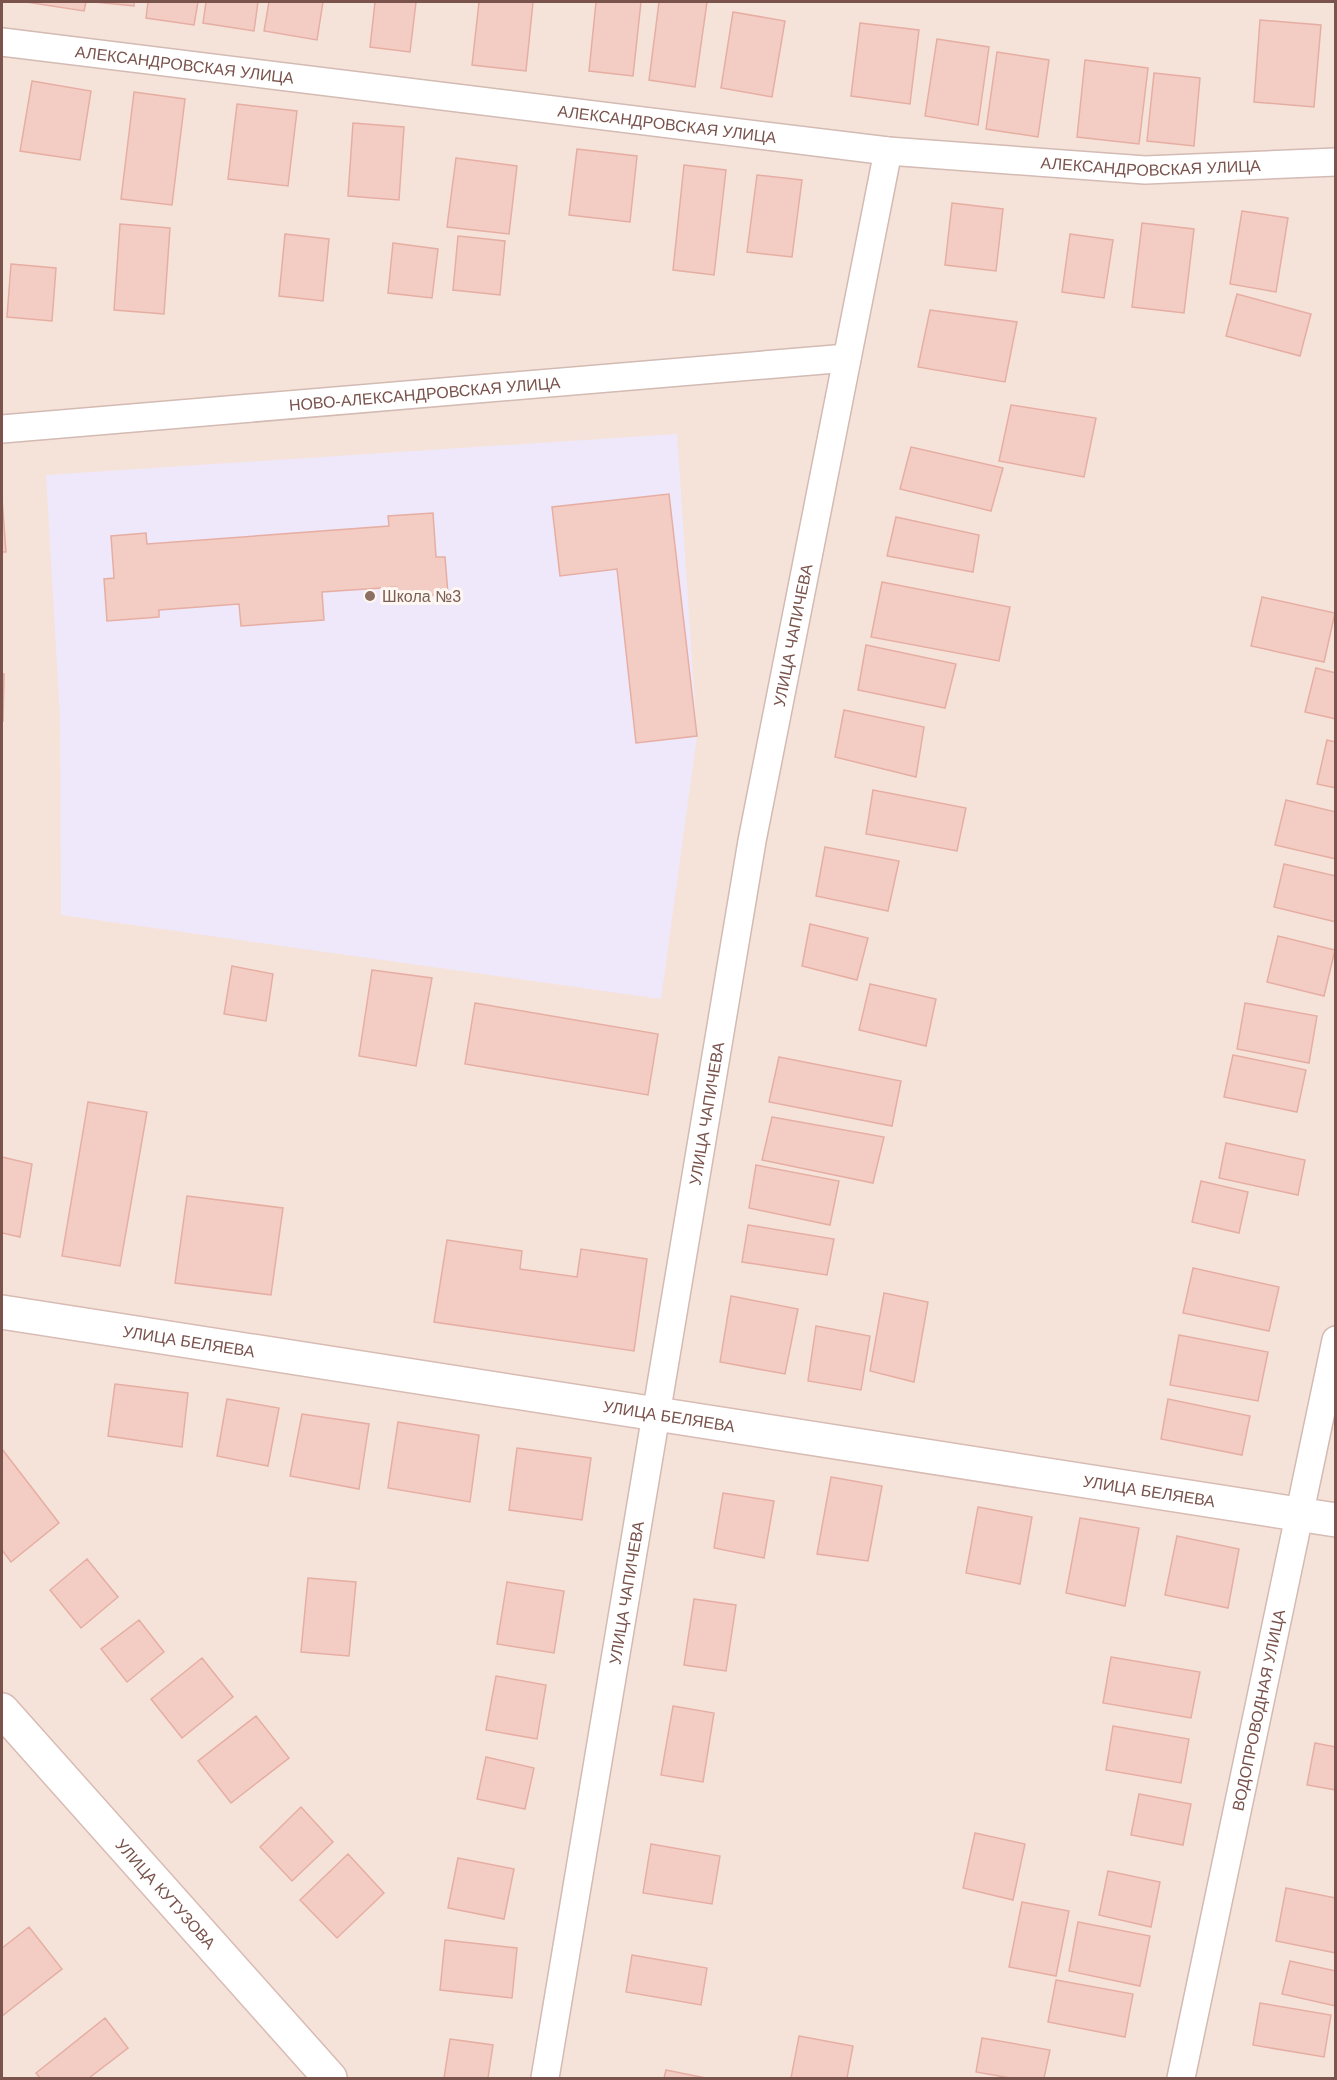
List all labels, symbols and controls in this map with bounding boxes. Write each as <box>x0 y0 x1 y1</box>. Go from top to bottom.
street label: АЛЕКСАНДРОВСКАЯ УЛИЦА <box>74 43 295 87</box>
street label: АЛЕКСАНДРОВСКАЯ УЛИЦА <box>557 102 778 146</box>
street label: АЛЕКСАНДРОВСКАЯ УЛИЦА <box>1040 154 1261 179</box>
street label: НОВО-АЛЕКСАНДРОВСКАЯ УЛИЦА <box>288 374 561 414</box>
street label: УЛИЦА ЧАПИЧЕВА <box>771 562 815 708</box>
place label: Школа №3 <box>382 588 461 605</box>
marker: Школа №3 <box>363 589 377 603</box>
street label: УЛИЦА ЧАПИЧЕВА <box>687 1040 727 1186</box>
street label: УЛИЦА БЕЛЯЕВА <box>121 1323 256 1360</box>
street label: УЛИЦА БЕЛЯЕВА <box>602 1398 736 1435</box>
street label: УЛИЦА БЕЛЯЕВА <box>1082 1473 1217 1510</box>
street label: УЛИЦА ЧАПИЧЕВА <box>606 1520 647 1666</box>
street label: ВОДОПРОВОДНАЯ УЛИЦА <box>1229 1608 1288 1812</box>
street label: УЛИЦА КУТУЗОВА <box>112 1836 219 1952</box>

